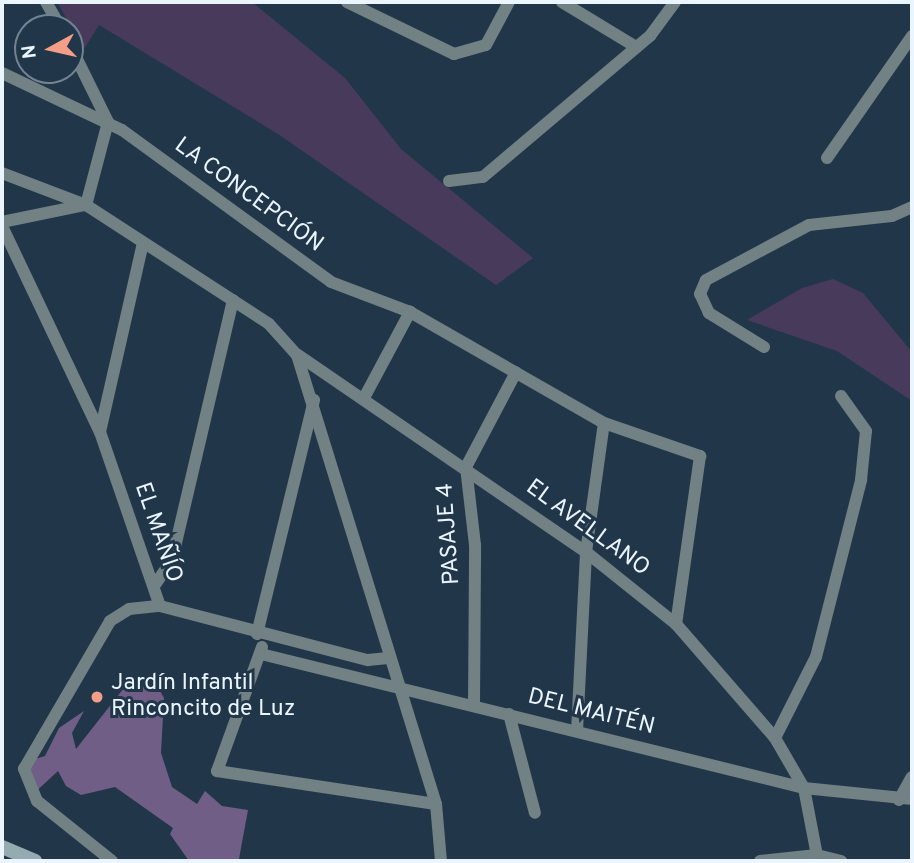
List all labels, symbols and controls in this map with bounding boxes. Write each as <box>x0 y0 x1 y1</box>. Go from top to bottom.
north arrow <box>14 14 84 84</box>
text: N <box>17 43 43 60</box>
street label: LA CONCEPCIÓN <box>168 132 328 260</box>
street label: EL AVELLANO <box>519 474 655 584</box>
street label: EL MAÑÍO <box>127 479 187 587</box>
street label: PASAJE 4 <box>433 482 467 586</box>
place label: Jardín Infantil Rinconcito de Luz <box>111 670 295 724</box>
street label: DEL MAITÉN <box>524 684 658 742</box>
marker: Jardín Infantil Rinconcito de Luz <box>89 689 105 705</box>

